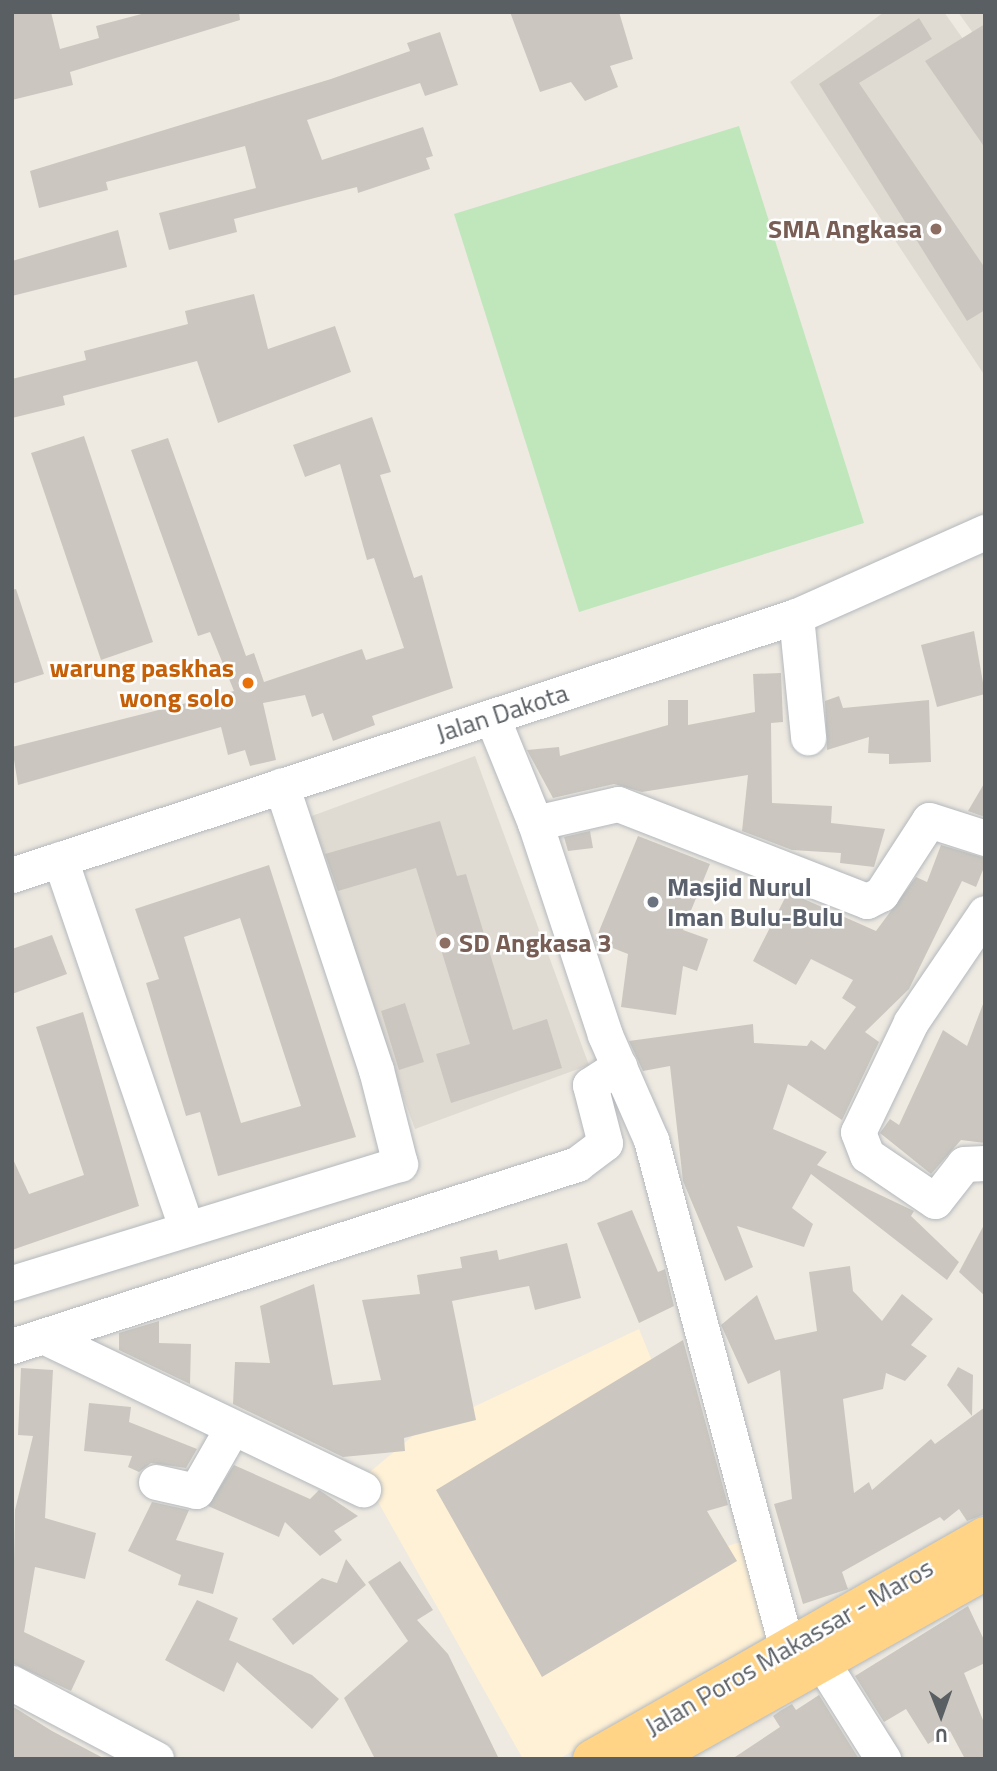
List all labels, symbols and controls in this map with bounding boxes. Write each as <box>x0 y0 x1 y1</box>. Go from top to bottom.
place label: SMA Angkasa <box>768 213 922 245</box>
marker: SMA Angkasa <box>928 221 944 237</box>
place label: warung paskhas wong solo <box>50 652 234 714</box>
marker: warung paskhas wong solo <box>240 675 256 691</box>
street label: Jalan Dakota <box>432 677 572 749</box>
place label: Masjid Nurul Iman Bulu-Bulu <box>667 871 843 932</box>
marker: Masjid Nurul Iman Bulu-Bulu <box>645 894 661 910</box>
place label: SD Angkasa 3 <box>459 927 612 959</box>
marker: SD Angkasa 3 <box>437 935 453 951</box>
street label: Jalan Poros Makassar - Maros <box>639 1552 939 1742</box>
north arrow <box>906 1680 976 1750</box>
text: U <box>935 1722 948 1751</box>

